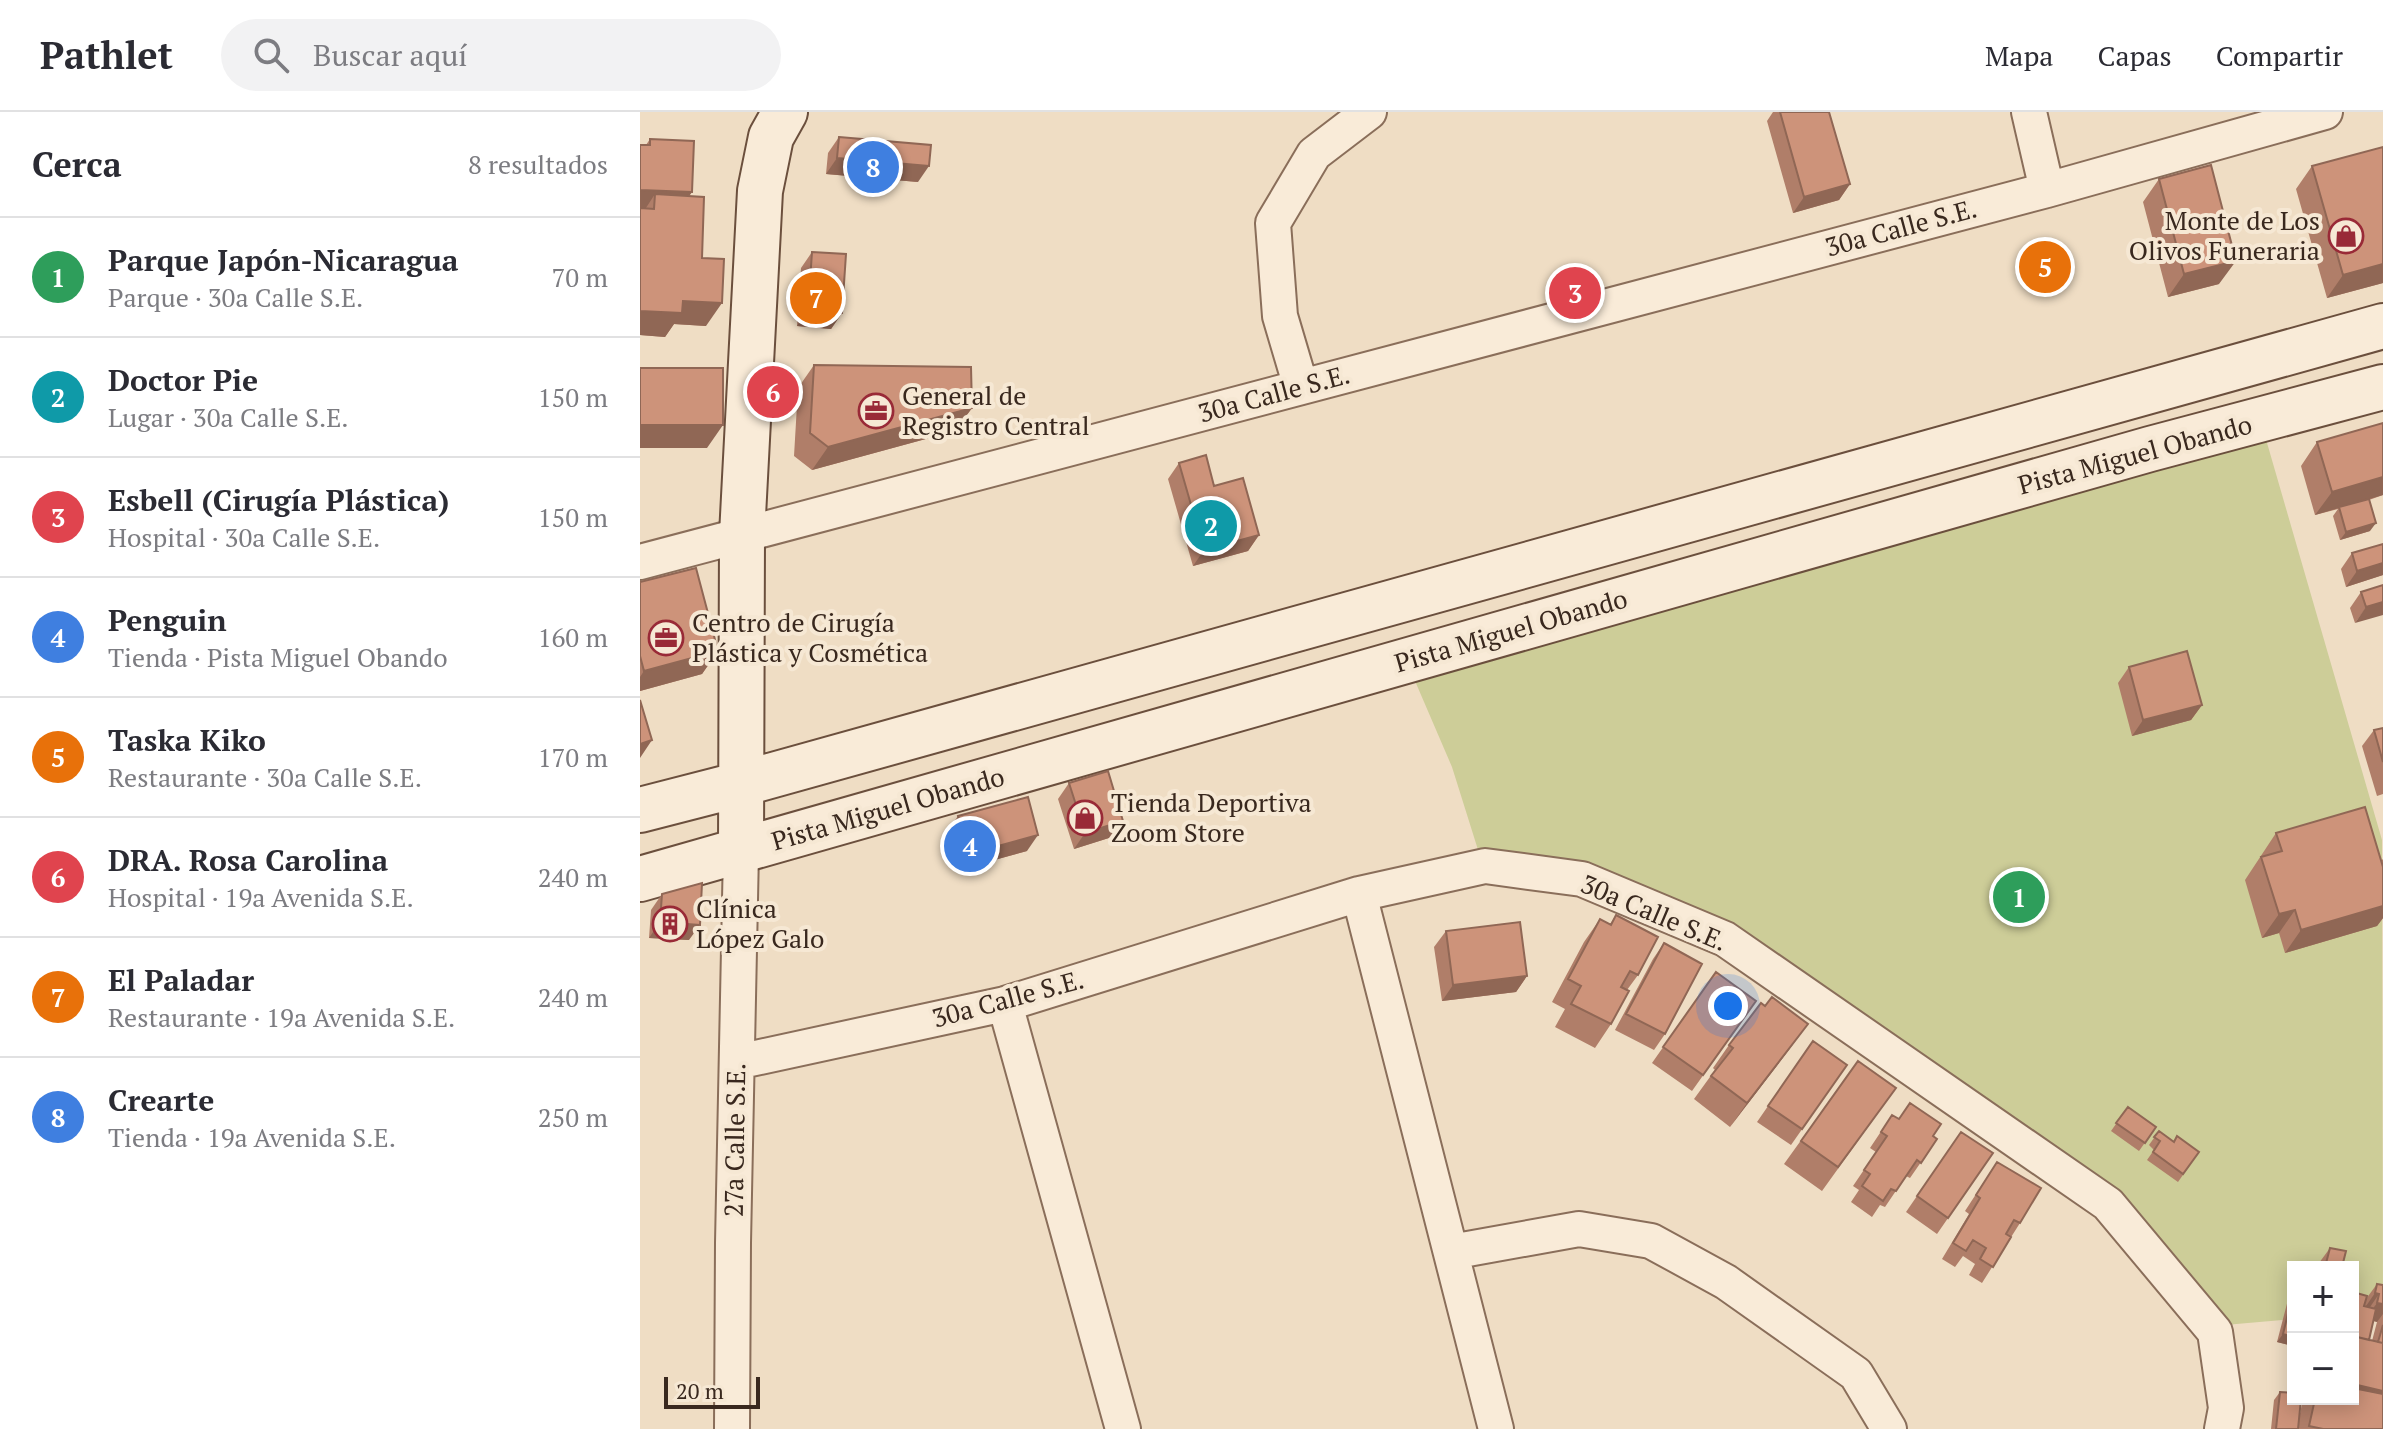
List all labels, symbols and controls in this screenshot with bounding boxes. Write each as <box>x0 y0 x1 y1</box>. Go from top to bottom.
search box <box>221 19 781 91</box>
text: Pathlet <box>40 30 173 80</box>
icon: search <box>249 33 293 77</box>
text: Buscar aquí <box>313 35 467 75</box>
text: Mapa <box>1985 37 2053 74</box>
text: Capas <box>2097 37 2172 74</box>
text: Compartir <box>2216 37 2343 74</box>
pin: 8 <box>847 137 899 197</box>
text: Cerca <box>32 142 122 187</box>
text: 8 resultados <box>468 147 608 181</box>
street label: 30a Calle S.E. <box>1821 190 1980 264</box>
place label: Monte de Los Olivos Funeraria <box>2129 203 2320 267</box>
shop icon: Monte de Los Olivos Funeraria <box>2327 217 2365 255</box>
pin: 5 <box>2019 237 2071 297</box>
text: Parque Japón-Nicaragua <box>108 240 459 280</box>
text: 1 <box>51 260 65 294</box>
text: 70 m <box>552 260 608 294</box>
pin: 3 <box>1549 263 1601 323</box>
pin: 7 <box>790 268 842 328</box>
text: Parque · 30a Calle S.E. <box>108 280 363 314</box>
street label: 30a Calle S.E. <box>1194 356 1353 430</box>
text: Doctor Pie <box>108 360 258 400</box>
pin: 6 <box>747 362 799 422</box>
place label: General de Registro Central <box>902 378 1089 442</box>
text: 2 <box>51 380 65 414</box>
text: 150 m <box>538 380 608 414</box>
office icon: General de Registro Central <box>857 392 895 430</box>
text: Lugar · 30a Calle S.E. <box>108 400 349 434</box>
street label: Pista Miguel Obando <box>2014 406 2255 502</box>
text: Esbell (Cirugía Plástica) <box>108 480 449 520</box>
pin: 2 <box>1185 496 1237 556</box>
text: 3 <box>51 500 65 534</box>
text: 150 m <box>538 500 608 534</box>
text: Hospital · 30a Calle S.E. <box>108 520 380 554</box>
street label: Pista Miguel Obando <box>1390 581 1631 680</box>
text: Penguin <box>108 600 227 640</box>
place label: Centro de Cirugía Plástica y Cosmética <box>692 605 928 669</box>
office icon: Centro de Cirugía Plástica y Cosmética <box>647 619 685 657</box>
text: 4 <box>51 620 65 654</box>
text: 160 m <box>538 620 608 654</box>
text: Tienda · Pista Miguel Obando <box>108 640 448 674</box>
text: Taska Kiko <box>108 720 266 760</box>
text: 5 <box>51 740 65 774</box>
text: 170 m <box>538 740 608 774</box>
street label: Pista Miguel Obando <box>767 759 1008 858</box>
text: Restaurante · 30a Calle S.E. <box>108 760 422 794</box>
place label: Tienda Deportiva Zoom Store <box>1111 785 1312 849</box>
shop icon: Tienda Deportiva Zoom Store <box>1066 799 1104 837</box>
pin: 4 <box>944 816 996 876</box>
text: DRA. Rosa Carolina <box>108 840 388 880</box>
text: 6 <box>51 860 65 894</box>
text: 240 m <box>538 860 608 894</box>
street label: 30a Calle S.E. <box>1576 866 1733 958</box>
pin: 1 <box>1993 867 2045 927</box>
text: Hospital · 19a Avenida S.E. <box>108 880 414 914</box>
place label: Clínica López Galo <box>696 891 824 955</box>
building icon: Clínica López Galo <box>651 905 689 943</box>
text: El Paladar <box>108 960 254 1000</box>
street label: 30a Calle S.E. <box>928 961 1087 1035</box>
text: 7 <box>51 980 65 1014</box>
text: 240 m <box>538 980 608 1014</box>
your location <box>1708 986 1748 1026</box>
text: Restaurante · 19a Avenida S.E. <box>108 1000 455 1034</box>
street label: 27a Calle S.E. <box>716 1063 752 1217</box>
text: Crearte <box>108 1080 214 1120</box>
text: 8 <box>51 1100 65 1134</box>
text: 250 m <box>538 1100 608 1134</box>
text: Tienda · 19a Avenida S.E. <box>108 1120 396 1154</box>
map controls <box>2287 1261 2359 1405</box>
button: + <box>2287 1261 2359 1333</box>
button: − <box>2287 1333 2359 1405</box>
scale bar <box>664 1373 760 1409</box>
text: 20 m <box>676 1376 724 1405</box>

